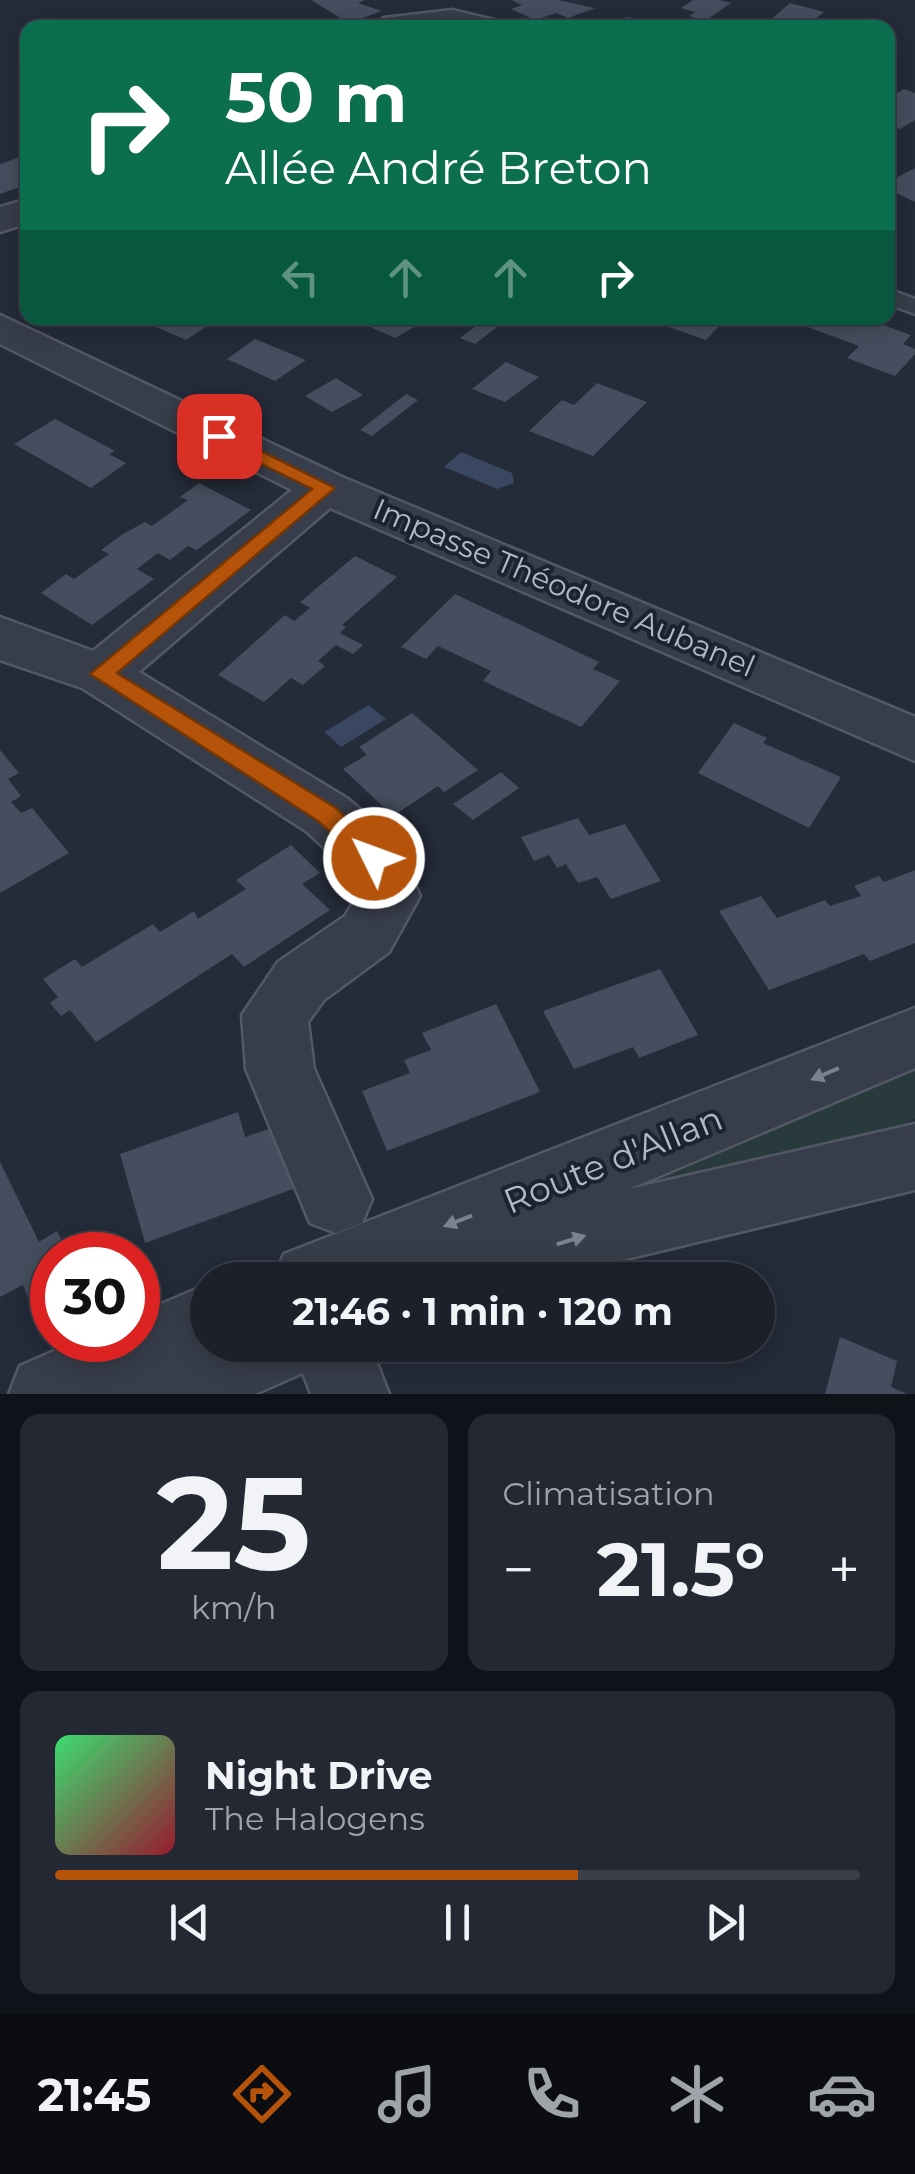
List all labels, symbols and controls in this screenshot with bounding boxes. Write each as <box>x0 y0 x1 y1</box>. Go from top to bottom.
text: 50 m <box>225 54 407 140</box>
icon: right <box>60 60 190 190</box>
text: Allée André Breton <box>225 140 652 195</box>
icon: left <box>273 250 328 305</box>
icon: ahead <box>378 250 433 305</box>
icon: ahead <box>483 250 538 305</box>
icon: right <box>588 250 643 305</box>
pin <box>177 394 262 479</box>
icon: arrive <box>192 409 247 464</box>
street label: Impasse Théodore Aubanel <box>368 490 761 685</box>
position arrow <box>322 806 426 910</box>
one-way arrow <box>810 1066 840 1082</box>
street label: Route d'Allan <box>497 1096 728 1223</box>
one-way arrow <box>443 1214 473 1230</box>
speed limit sign: 30 <box>30 1232 160 1362</box>
one-way arrow <box>557 1232 587 1247</box>
text: 21:46 · 1 min · 120 m <box>292 1288 673 1335</box>
text: 25 <box>157 1443 311 1602</box>
text: Climatisation <box>503 1474 715 1513</box>
text: 21.5° <box>597 1523 766 1615</box>
text: − <box>503 1536 534 1603</box>
text: + <box>828 1536 860 1603</box>
text: km/h <box>191 1588 276 1627</box>
text: Night Drive <box>205 1752 432 1799</box>
text: The Halogens <box>205 1799 425 1838</box>
icon: previous <box>162 1895 217 1950</box>
icon: pause <box>430 1895 485 1950</box>
icon: next <box>698 1895 753 1950</box>
icon: directions <box>227 2059 297 2129</box>
icon: music <box>372 2059 442 2129</box>
icon: phone <box>517 2059 587 2129</box>
icon: climate <box>662 2059 732 2129</box>
icon: car <box>807 2059 877 2129</box>
text: 21:45 <box>38 2067 151 2122</box>

